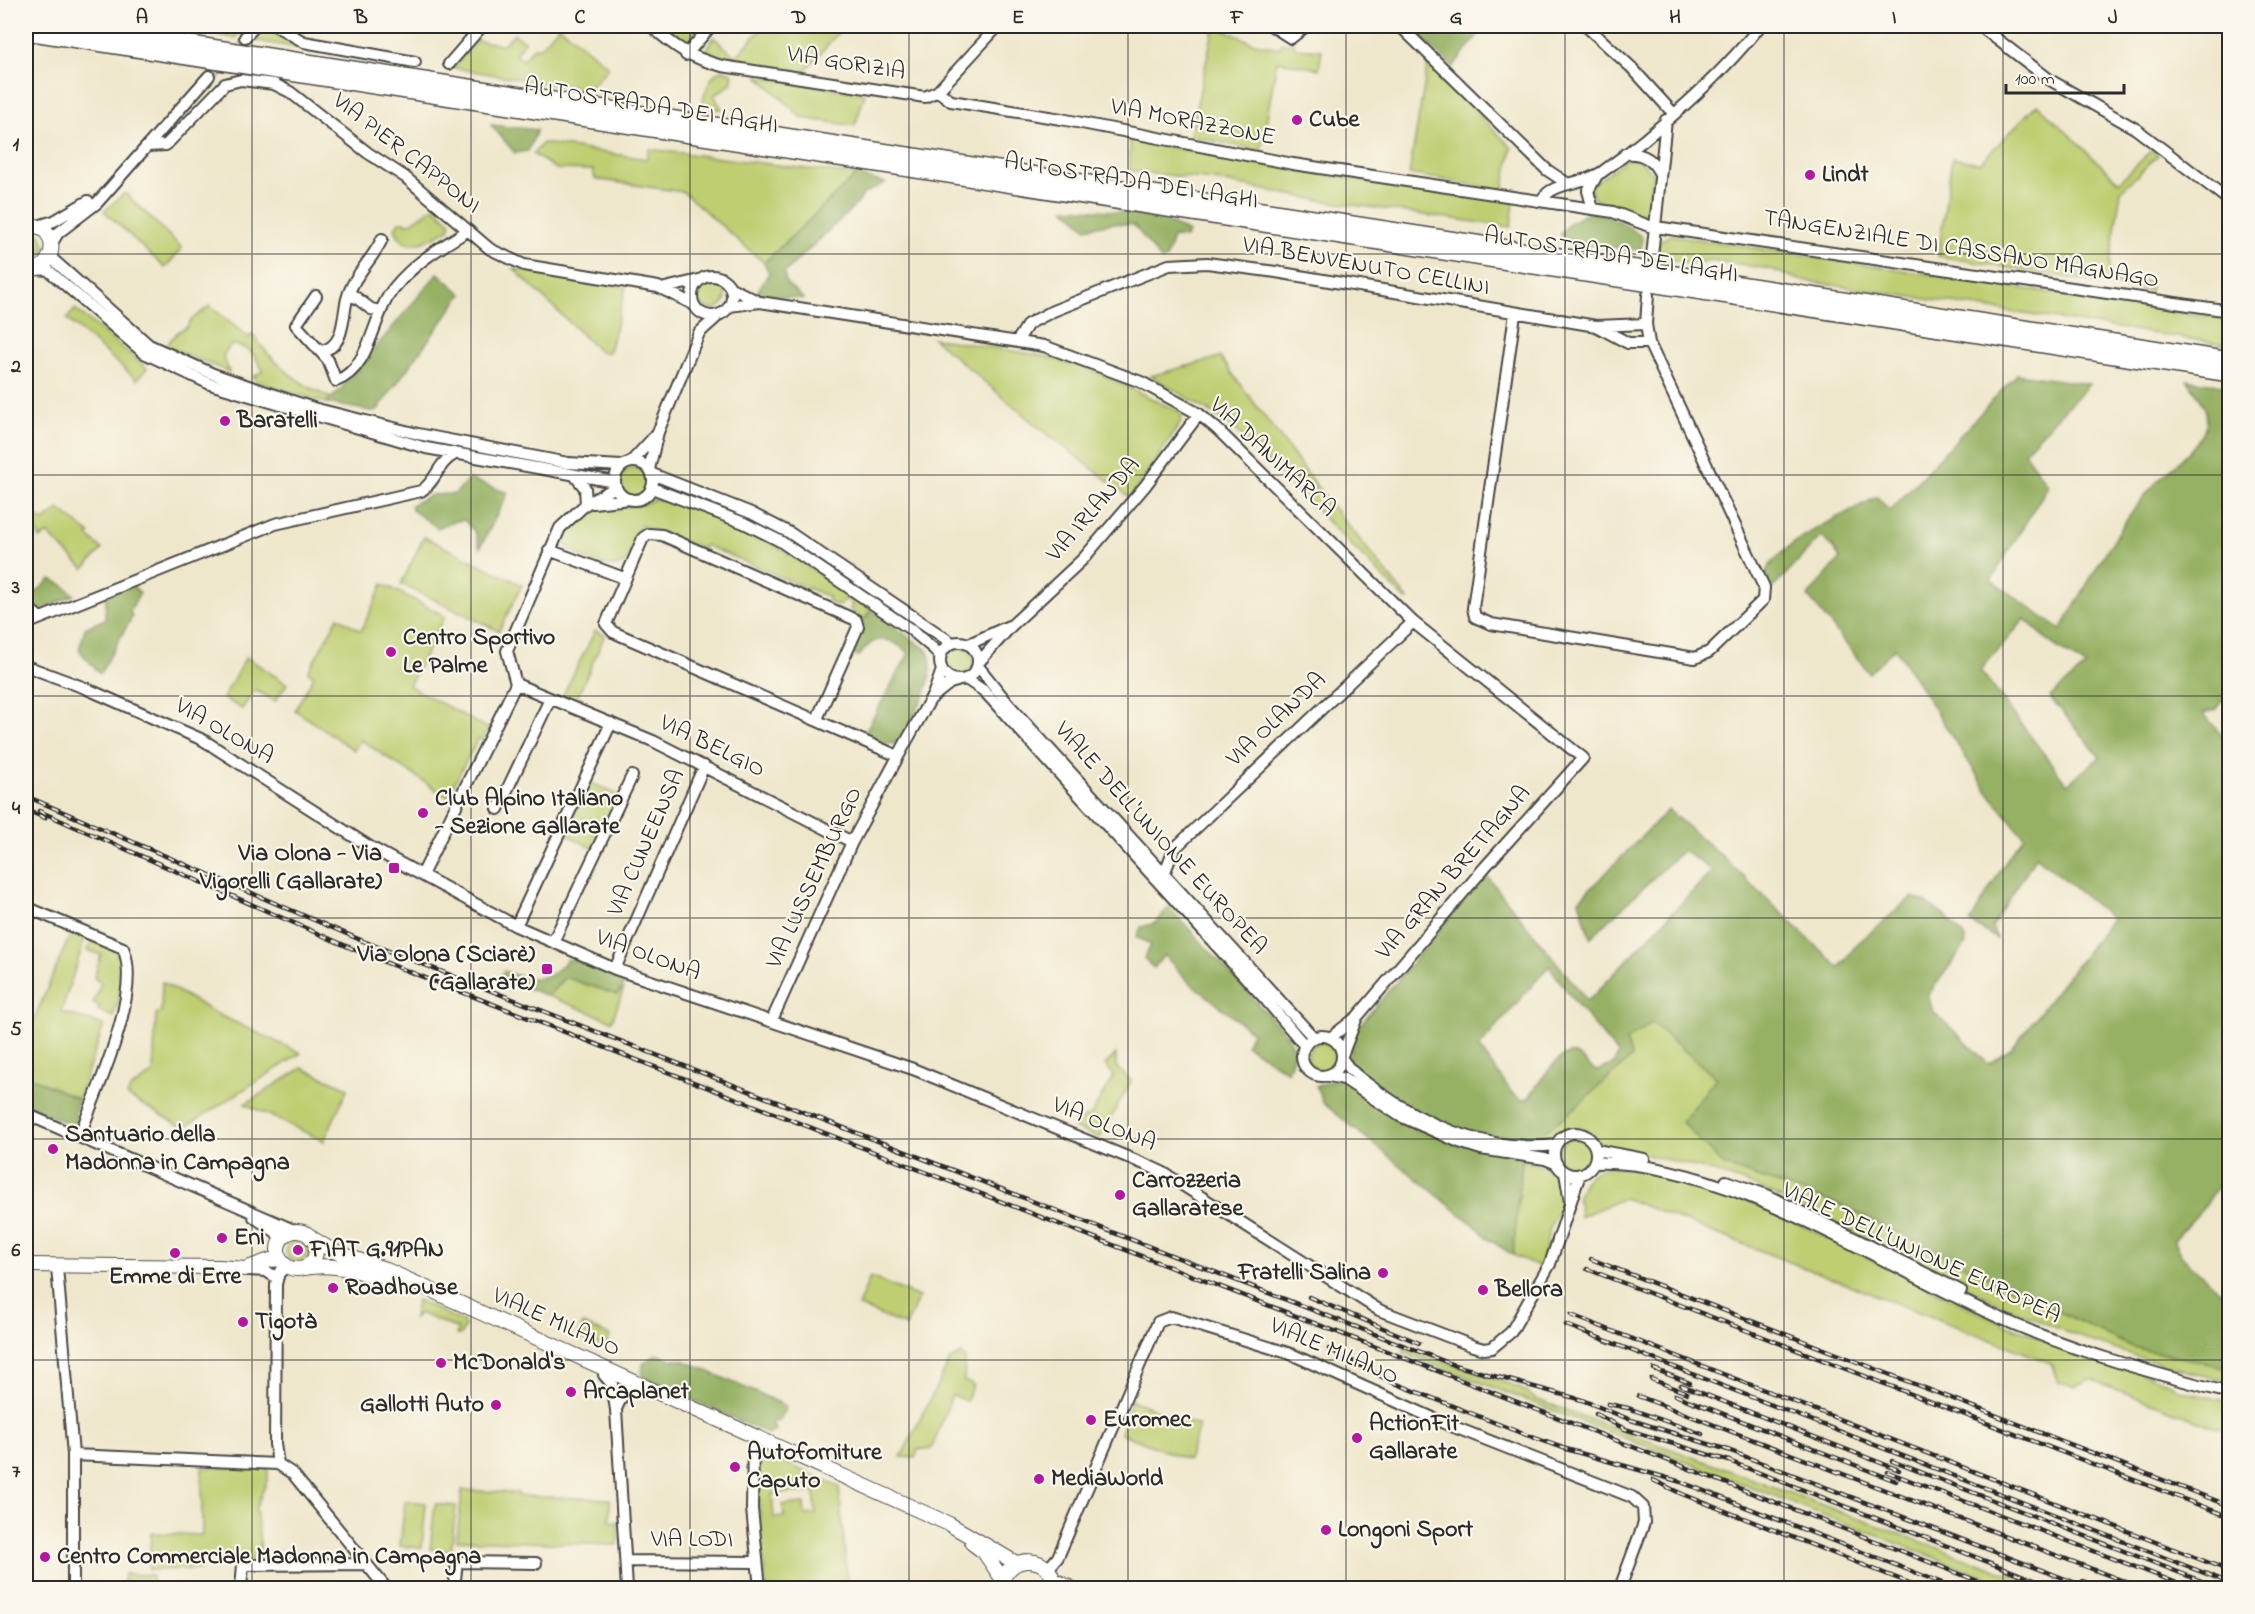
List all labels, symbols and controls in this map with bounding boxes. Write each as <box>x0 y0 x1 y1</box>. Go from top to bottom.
text: A <box>136 4 148 33</box>
text: B <box>353 4 368 33</box>
text: C <box>575 4 586 33</box>
text: D <box>791 4 806 33</box>
text: E <box>1012 4 1024 33</box>
text: F <box>1230 4 1244 33</box>
text: G <box>1450 4 1463 33</box>
text: H <box>1669 4 1681 33</box>
text: I <box>1892 4 1897 33</box>
text: J <box>2108 4 2118 33</box>
street label: VIA GORIZIA <box>783 37 908 91</box>
scale bar <box>2006 57 2124 95</box>
text: 100 m <box>2015 67 2055 93</box>
street label: AUTOSTRADA DEI LAGHI <box>521 70 781 144</box>
street label: VIA PIER CAPPONI <box>323 84 488 223</box>
street label: VIA MORAZZONE <box>1106 90 1279 156</box>
place label: Cube <box>1309 103 1361 138</box>
marker: Cube <box>1290 113 1304 127</box>
text: 1 <box>13 131 20 160</box>
street label: AUTOSTRADA DEI LAGHI <box>1001 145 1261 219</box>
place label: Lindt <box>1822 158 1870 193</box>
marker: Lindt <box>1803 168 1817 182</box>
street label: TANGENZIALE DI CASSANO MAGNAGO <box>1761 201 2161 299</box>
street label: AUTOSTRADA DEI LAGHI <box>1481 219 1741 293</box>
street label: VIA BENVENUTO CELLINI <box>1239 228 1492 306</box>
text: 2 <box>10 353 21 382</box>
street label: VIA DANIMARCA <box>1200 389 1343 526</box>
place label: Baratelli <box>236 404 318 439</box>
marker: Baratelli <box>218 414 232 428</box>
street label: VIA IRLANDA <box>1038 450 1149 571</box>
text: 3 <box>11 574 20 603</box>
place label: Centro Sportivo Le Palme <box>403 621 555 684</box>
marker: Centro Sportivo Le Palme <box>384 645 398 659</box>
street label: VIA OLANDA <box>1218 664 1335 776</box>
street label: VIA OLONA <box>167 689 280 774</box>
street label: VIA BELGIO <box>652 706 771 788</box>
street label: VIALE DELL'UNIONE EUROPEA <box>1045 714 1275 964</box>
street label: VIA CUNEENSA <box>599 764 695 923</box>
street label: VIA GRAN BRETAGNA <box>1367 778 1540 969</box>
place label: Club Alpino Italiano - Sezione Gallarate <box>434 782 623 845</box>
street label: VIA LUSSEMBURGO <box>757 782 872 975</box>
text: 4 <box>12 795 21 824</box>
marker: Club Alpino Italiano - Sezione Gallarate <box>416 806 430 820</box>
place label: Via Olona - Via Vigorelli (Gallarate) <box>199 837 382 901</box>
marker: Via Olona - Via Vigorelli (Gallarate) <box>387 861 401 875</box>
street label: VIA OLONA <box>590 921 705 991</box>
place label: Via Olona (Sciarè) (Gallarate) <box>356 938 535 1001</box>
marker: Via Olona (Sciarè) (Gallarate) <box>540 962 554 976</box>
text: 5 <box>10 1016 22 1045</box>
street label: VIA OLONA <box>1046 1088 1161 1162</box>
place label: Santuario della Madonna in Campagna <box>65 1118 290 1182</box>
marker: Santuario della Madonna in Campagna <box>46 1142 60 1156</box>
place label: Carrozzeria Gallaratese <box>1132 1164 1244 1227</box>
street label: VIALE DELL'UNIONE EUROPEA <box>1775 1174 2066 1334</box>
marker: Carrozzeria Gallaratese <box>1113 1188 1127 1202</box>
place label: Eni <box>234 1221 265 1256</box>
marker: Eni <box>215 1231 229 1245</box>
place label: FIAT G.91PAN <box>309 1233 444 1268</box>
text: 6 <box>12 1237 21 1266</box>
marker: FIAT G.91PAN <box>291 1243 305 1257</box>
marker: Emme di Erre <box>168 1246 182 1260</box>
place label: Fratelli Salina <box>1237 1256 1371 1291</box>
place label: Emme di Erre <box>109 1260 243 1295</box>
marker: Fratelli Salina <box>1376 1266 1390 1280</box>
place label: Roadhouse <box>345 1271 459 1306</box>
place label: Bellora <box>1494 1273 1563 1308</box>
street label: VIALE MILANO <box>485 1279 626 1367</box>
marker: Roadhouse <box>326 1281 340 1295</box>
marker: Bellora <box>1476 1283 1490 1297</box>
place label: Tigotà <box>255 1305 317 1341</box>
street label: VIALE MILANO <box>1263 1309 1404 1395</box>
marker: Tigotà <box>236 1315 250 1329</box>
place label: McDonald's <box>453 1346 565 1381</box>
marker: McDonald's <box>434 1356 448 1370</box>
place label: Arcaplanet <box>583 1375 690 1410</box>
marker: Arcaplanet <box>564 1385 578 1399</box>
place label: Gallotti Auto <box>360 1388 484 1423</box>
marker: Gallotti Auto <box>489 1398 503 1412</box>
place label: Euromec <box>1103 1403 1192 1438</box>
place label: ActionFit Gallarate <box>1369 1407 1460 1470</box>
marker: Euromec <box>1084 1413 1098 1427</box>
marker: ActionFit Gallarate <box>1350 1431 1364 1445</box>
place label: Autoforniture Caputo <box>747 1436 883 1499</box>
text: 7 <box>12 1458 21 1487</box>
marker: Autoforniture Caputo <box>728 1460 742 1474</box>
place label: MediaWorld <box>1051 1462 1164 1497</box>
marker: MediaWorld <box>1032 1472 1046 1486</box>
place label: Longoni Sport <box>1338 1513 1474 1549</box>
street label: VIA LODI <box>650 1523 733 1558</box>
marker: Longoni Sport <box>1319 1523 1333 1537</box>
place label: Centro Commerciale Madonna in Campagna <box>57 1540 481 1576</box>
marker: Centro Commerciale Madonna in Campagna <box>38 1550 52 1564</box>

